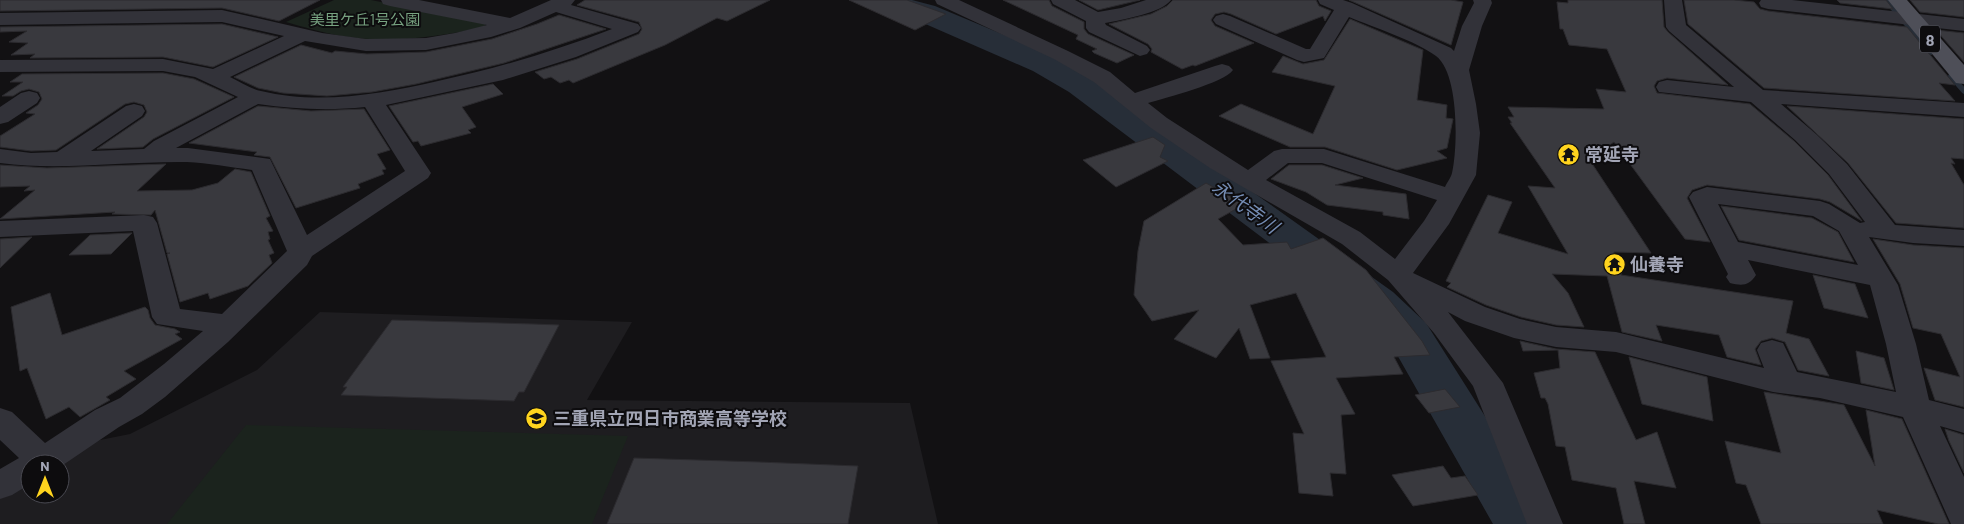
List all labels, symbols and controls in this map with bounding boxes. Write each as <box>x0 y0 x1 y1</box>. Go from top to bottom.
park label: 美里ケ丘1号公園 <box>310 10 420 28</box>
road number: 8 <box>1920 26 1940 52</box>
temple icon: 常延寺 <box>1557 142 1581 166</box>
place label: 常延寺 <box>1585 143 1639 165</box>
water label: 永代寺川 <box>1208 174 1285 239</box>
temple icon: 仙養寺 <box>1602 252 1626 276</box>
place label: 仙養寺 <box>1630 253 1684 275</box>
school or university icon: 三重県立四日市商業高等学校 <box>525 406 549 430</box>
place label: 三重県立四日市商業高等学校 <box>553 407 787 429</box>
north arrow <box>20 454 70 504</box>
text: N <box>40 457 50 474</box>

